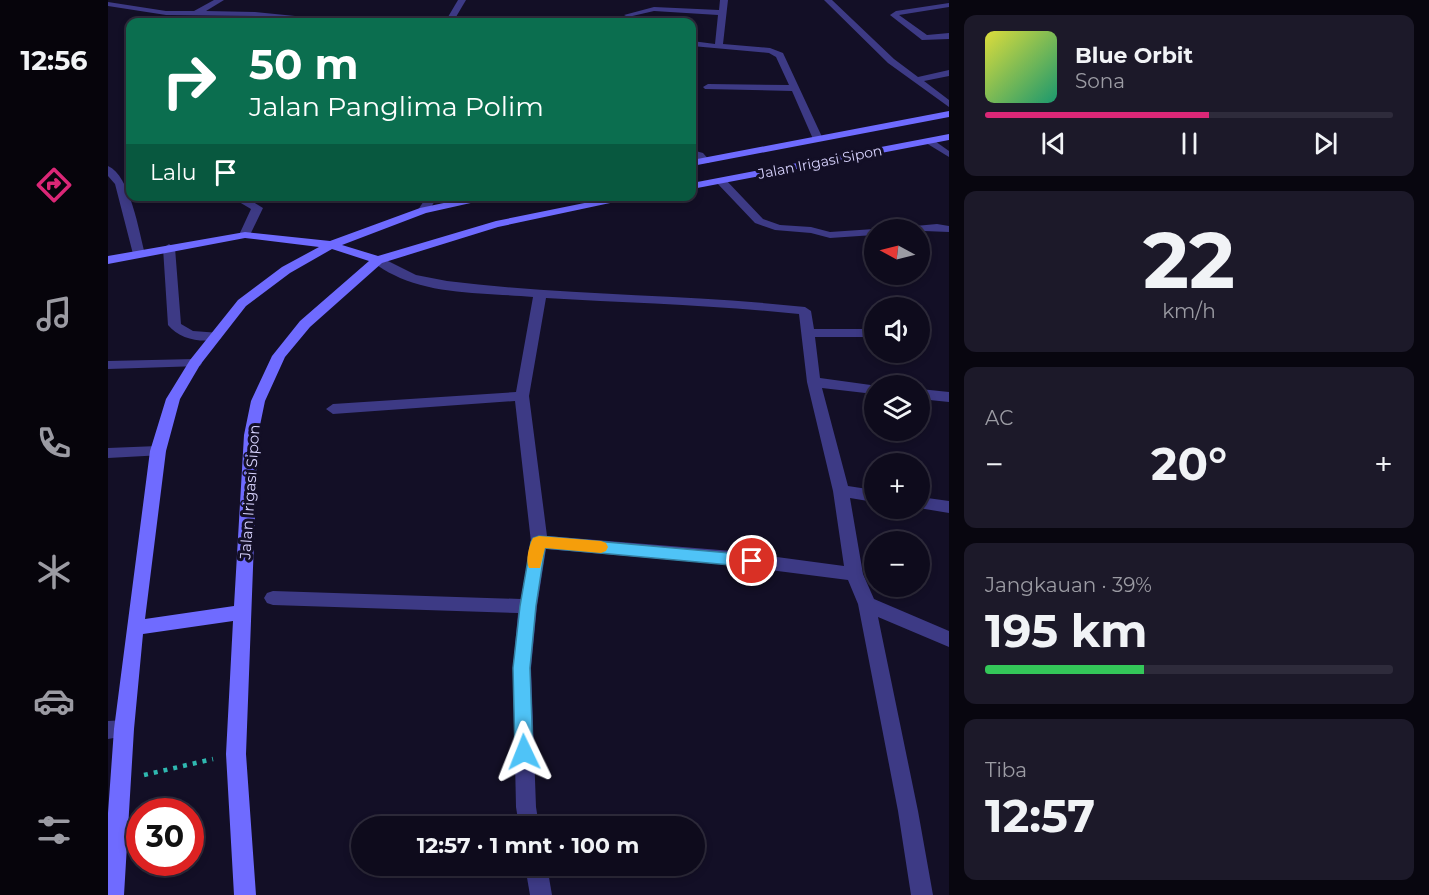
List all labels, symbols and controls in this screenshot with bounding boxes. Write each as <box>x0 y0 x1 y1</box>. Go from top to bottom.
text: 50 m <box>249 38 358 90</box>
icon: right <box>150 42 228 120</box>
text: Blue Orbit <box>1075 42 1193 69</box>
text: 12:56 <box>21 44 87 77</box>
text: Sona <box>1075 69 1125 93</box>
text: Jalan Panglima Polim <box>249 90 544 123</box>
icon: previous <box>1037 127 1070 160</box>
icon: pause <box>1173 127 1206 160</box>
icon: next <box>1309 127 1342 160</box>
street label: Jalan Irigasi Sipon <box>755 141 884 183</box>
icon: arrive <box>209 156 242 189</box>
text: Lalu <box>150 159 197 186</box>
icon: directions <box>33 164 75 206</box>
text: 22 <box>1143 212 1235 308</box>
north arrow <box>864 219 930 285</box>
map controls <box>864 219 930 597</box>
icon: music <box>33 293 75 335</box>
button: sound <box>864 297 930 363</box>
text: km/h <box>1162 299 1216 323</box>
button: layers <box>864 375 930 441</box>
text: AC <box>985 406 1013 430</box>
icon: phone <box>33 422 75 464</box>
street label: Jalan Irigasi Sipon <box>235 424 264 561</box>
text: 20° <box>1151 436 1227 491</box>
text: − <box>985 444 1004 484</box>
text: + <box>1374 444 1393 484</box>
button: + <box>864 453 930 519</box>
button: − <box>864 531 930 597</box>
pin <box>726 535 777 586</box>
icon: arrive <box>735 544 768 577</box>
icon: climate <box>33 551 75 593</box>
text: Jangkauan · 39% <box>985 573 1152 597</box>
text: 195 km <box>985 603 1147 658</box>
icon: car <box>33 680 75 722</box>
position arrow <box>492 720 556 784</box>
text: Tiba <box>985 758 1027 782</box>
text: 12:57 <box>985 788 1095 843</box>
speed limit sign: 30 <box>126 798 204 876</box>
icon: filters <box>33 809 75 851</box>
text: 12:57 · 1 mnt · 100 m <box>417 832 639 859</box>

